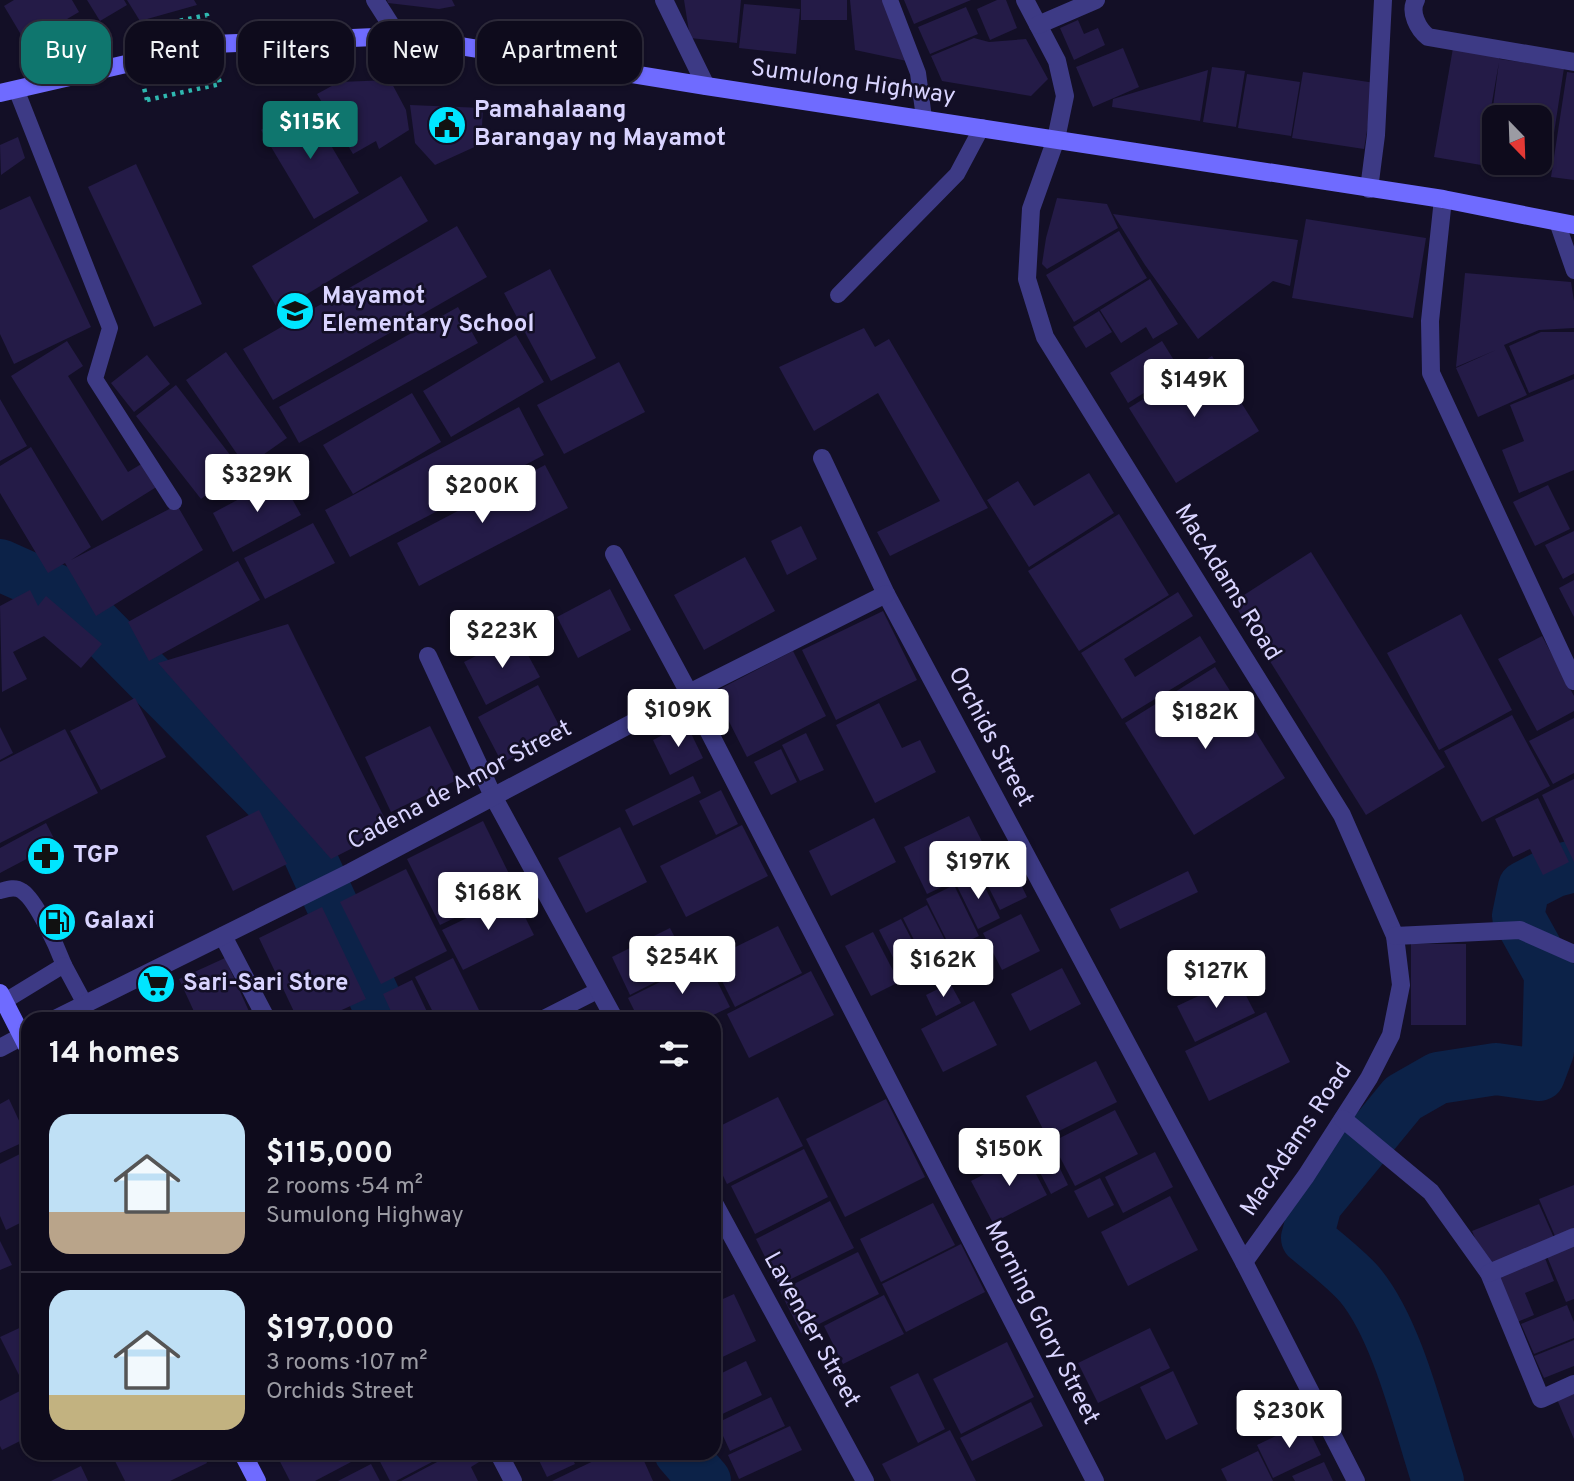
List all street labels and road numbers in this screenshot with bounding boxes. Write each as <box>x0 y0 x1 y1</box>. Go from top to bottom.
street label: Sumulong Highway <box>749 54 957 112</box>
street label: MacAdams Road <box>1167 499 1287 667</box>
street label: Orchids Street <box>941 662 1039 812</box>
street label: Cadena de Amor Street <box>343 714 577 858</box>
street label: MacAdams Road <box>1235 1057 1359 1223</box>
street label: Morning Glory Street <box>977 1216 1105 1430</box>
street label: Lavender Street <box>756 1247 866 1413</box>

